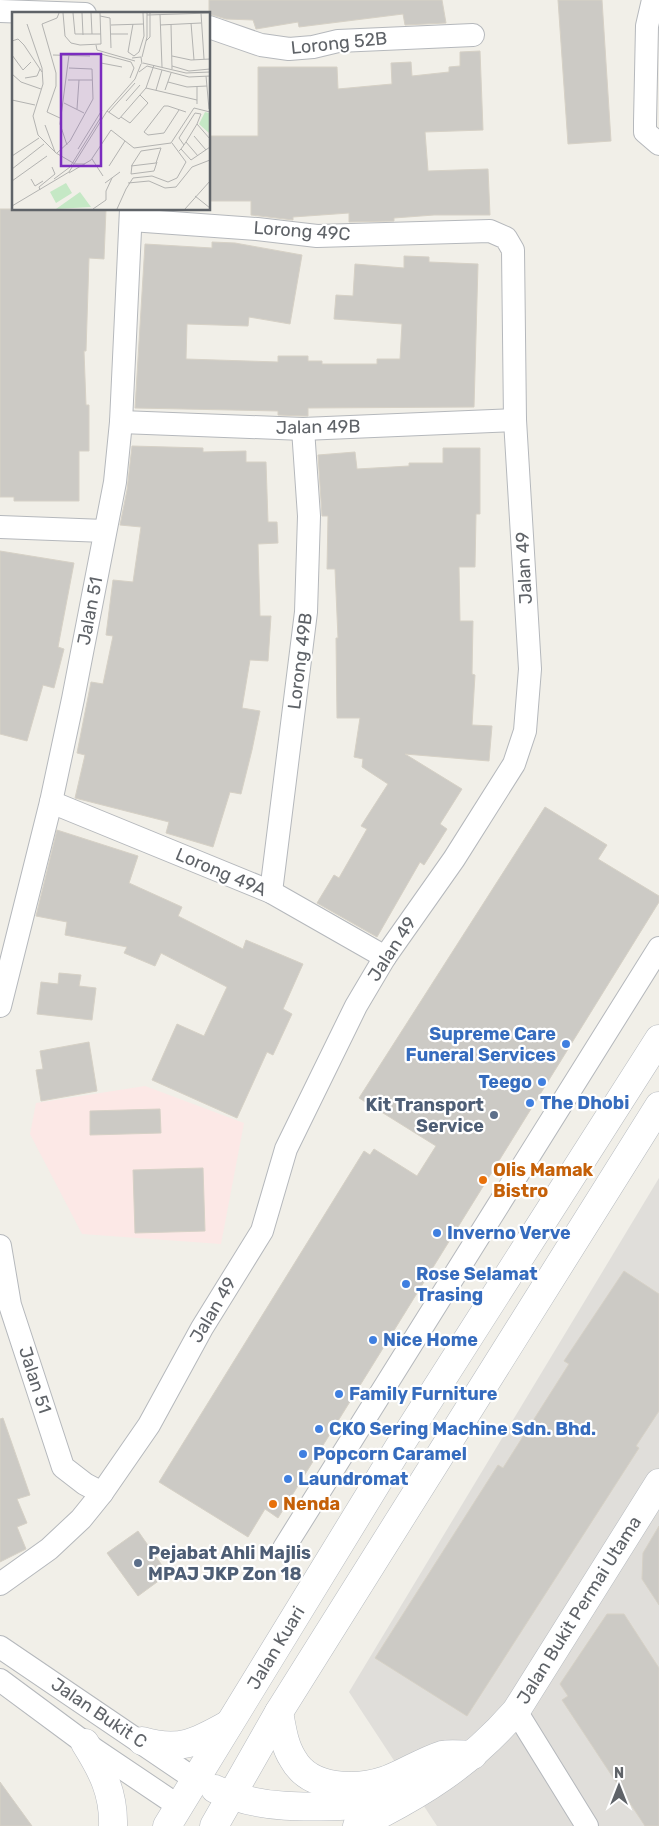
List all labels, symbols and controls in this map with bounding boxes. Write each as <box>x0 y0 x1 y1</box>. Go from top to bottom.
inset map <box>12 12 210 210</box>
street label: Lorong 52B <box>290 27 388 59</box>
street label: Lorong 49C <box>253 217 351 245</box>
street label: Jalan 49B <box>275 415 361 439</box>
street label: Jalan 49 <box>511 531 537 605</box>
street label: Jalan 51 <box>73 575 107 647</box>
street label: Lorong 49B <box>283 611 317 711</box>
street label: Lorong 49A <box>172 843 270 901</box>
street label: Jalan 49 <box>363 913 421 985</box>
place label: Supreme Care Funeral Services <box>406 1023 556 1066</box>
marker: Supreme Care Funeral Services <box>560 1038 572 1050</box>
place label: Teego <box>478 1071 532 1093</box>
marker: Teego <box>536 1076 548 1088</box>
place label: The Dhobi <box>540 1092 629 1114</box>
place label: Kit Transport Service <box>366 1094 484 1137</box>
marker: The Dhobi <box>524 1097 536 1109</box>
marker: Kit Transport Service <box>488 1109 500 1121</box>
place label: Olis Mamak Bistro <box>493 1159 594 1202</box>
marker: Olis Mamak Bistro <box>477 1174 489 1186</box>
place label: Inverno Verve <box>447 1222 571 1244</box>
marker: Inverno Verve <box>431 1227 443 1239</box>
place label: Rose Selamat Trasing <box>416 1263 538 1306</box>
street label: Jalan 49 <box>185 1273 241 1347</box>
marker: Rose Selamat Trasing <box>400 1278 412 1290</box>
place label: Nice Home <box>383 1329 478 1351</box>
marker: Nice Home <box>367 1334 379 1346</box>
street label: Jalan 51 <box>14 1344 56 1416</box>
place label: Family Furniture <box>349 1383 498 1405</box>
marker: Family Furniture <box>333 1388 345 1400</box>
place label: CKO Sering Machine Sdn. Bhd. <box>329 1418 596 1440</box>
marker: CKO Sering Machine Sdn. Bhd. <box>313 1423 325 1435</box>
place label: Popcorn Caramel <box>313 1443 467 1465</box>
marker: Popcorn Caramel <box>297 1448 309 1460</box>
place label: Laundromat <box>298 1468 408 1490</box>
marker: Laundromat <box>282 1473 294 1485</box>
place label: Nenda <box>283 1493 340 1515</box>
marker: Nenda <box>267 1498 279 1510</box>
street label: Jalan Bukit Permai Utama <box>512 1512 646 1708</box>
place label: Pejabat Ahli Majlis MPAJ JKP Zon 18 <box>148 1542 311 1585</box>
marker: Pejabat Ahli Majlis MPAJ JKP Zon 18 <box>132 1557 144 1569</box>
street label: Jalan Kuari <box>243 1602 309 1694</box>
street label: Jalan Bukit C <box>47 1673 151 1753</box>
north arrow <box>594 1761 644 1811</box>
text: N <box>614 1765 624 1782</box>

